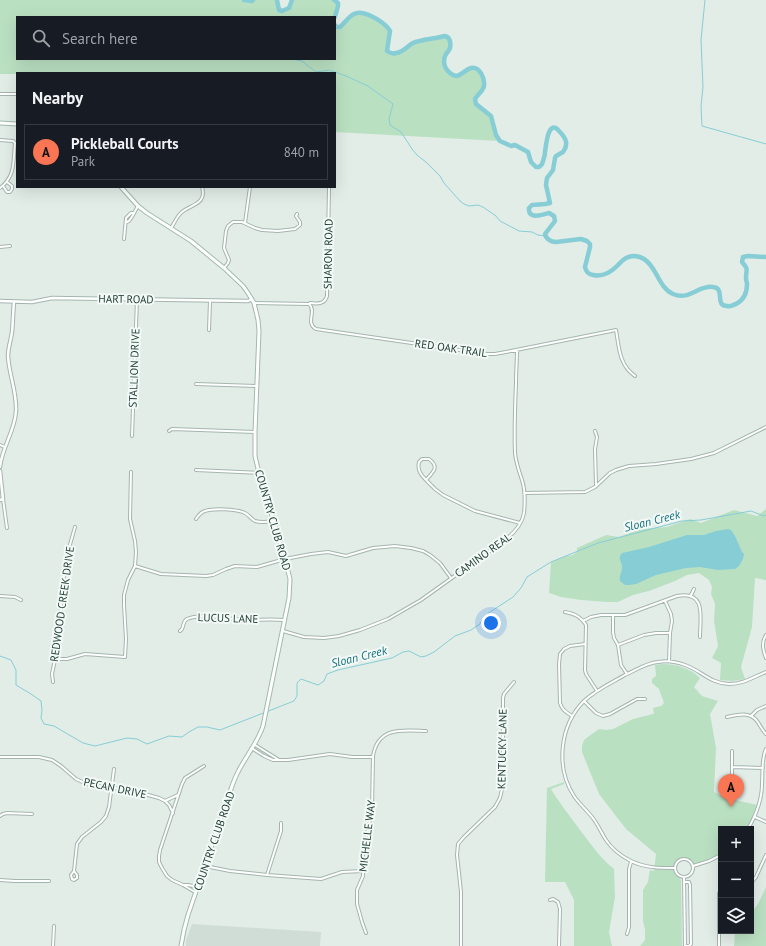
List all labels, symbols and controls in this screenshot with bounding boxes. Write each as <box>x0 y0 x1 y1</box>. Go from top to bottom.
search box <box>16 16 336 60</box>
icon: search <box>30 27 52 49</box>
text: Search here <box>62 29 138 48</box>
text: Nearby <box>32 87 83 109</box>
text: Pickleball Courts <box>71 134 179 153</box>
text: A <box>42 144 50 161</box>
text: 840 m <box>284 144 319 161</box>
text: Park <box>71 153 95 170</box>
street label: SHARON ROAD <box>320 219 336 289</box>
street label: HART ROAD <box>98 292 154 306</box>
street label: STALLION DRIVE <box>126 328 142 408</box>
street label: RED OAK TRAIL <box>414 336 488 360</box>
street label: COUNTRY CLUB ROAD <box>252 468 294 572</box>
water label: Sloan Creek <box>622 506 682 535</box>
street label: CAMINO REAL <box>452 530 514 580</box>
street label: REDWOOD CREEK DRIVE <box>47 545 77 663</box>
street label: LUCUS LANE <box>197 610 259 626</box>
your location <box>481 613 501 633</box>
water label: Sloan Creek <box>329 642 389 671</box>
street label: KENTUCKY LANE <box>494 709 510 789</box>
pin: A <box>718 774 744 807</box>
street label: PECAN DRIVE <box>82 775 148 802</box>
street label: COUNTRY CLUB ROAD <box>190 789 238 893</box>
street label: MICHELLE WAY <box>356 799 378 873</box>
map controls <box>718 826 754 934</box>
button: + <box>718 826 754 862</box>
button: − <box>718 862 754 898</box>
button: layers <box>718 898 754 934</box>

